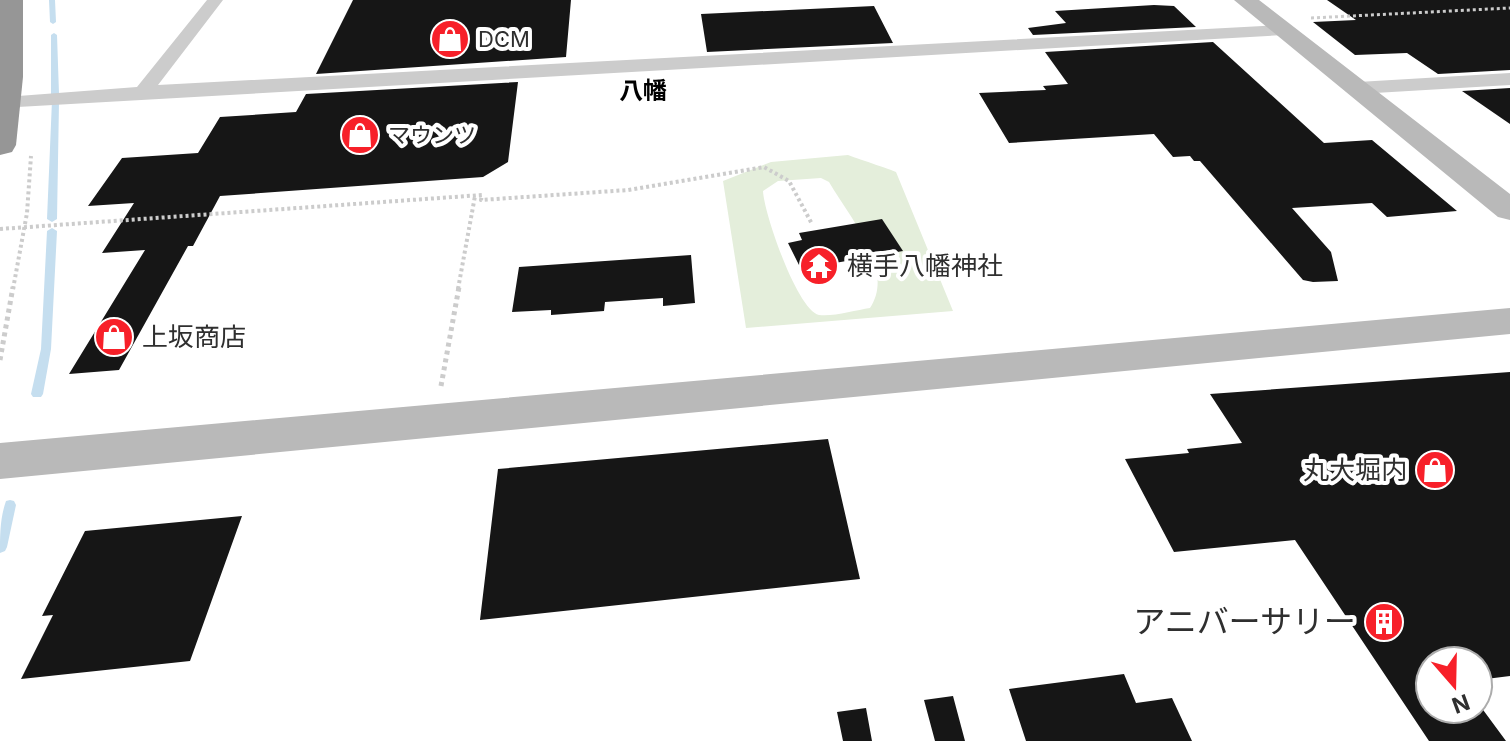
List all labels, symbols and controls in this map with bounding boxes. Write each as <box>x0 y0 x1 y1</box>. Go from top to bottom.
shop icon: DCM <box>429 18 471 60</box>
place label: DCM <box>478 26 530 52</box>
district label: 八幡 <box>619 76 667 105</box>
shop icon: マウンツ <box>339 114 381 156</box>
place label: マウンツ <box>388 122 476 148</box>
temple icon: 横手八幡神社 <box>798 245 840 287</box>
place label: 横手八幡神社 <box>847 250 1003 281</box>
shop icon: 上坂商店 <box>93 316 135 358</box>
place label: 上坂商店 <box>142 321 246 352</box>
shop icon: 丸大堀内 <box>1414 449 1456 491</box>
place label: 丸大堀内 <box>1303 454 1407 485</box>
building icon: アニバーサリー <box>1363 601 1405 643</box>
place label: アニバーサリー <box>1133 602 1356 641</box>
north arrow <box>1414 645 1494 725</box>
text: N <box>1449 689 1473 719</box>

